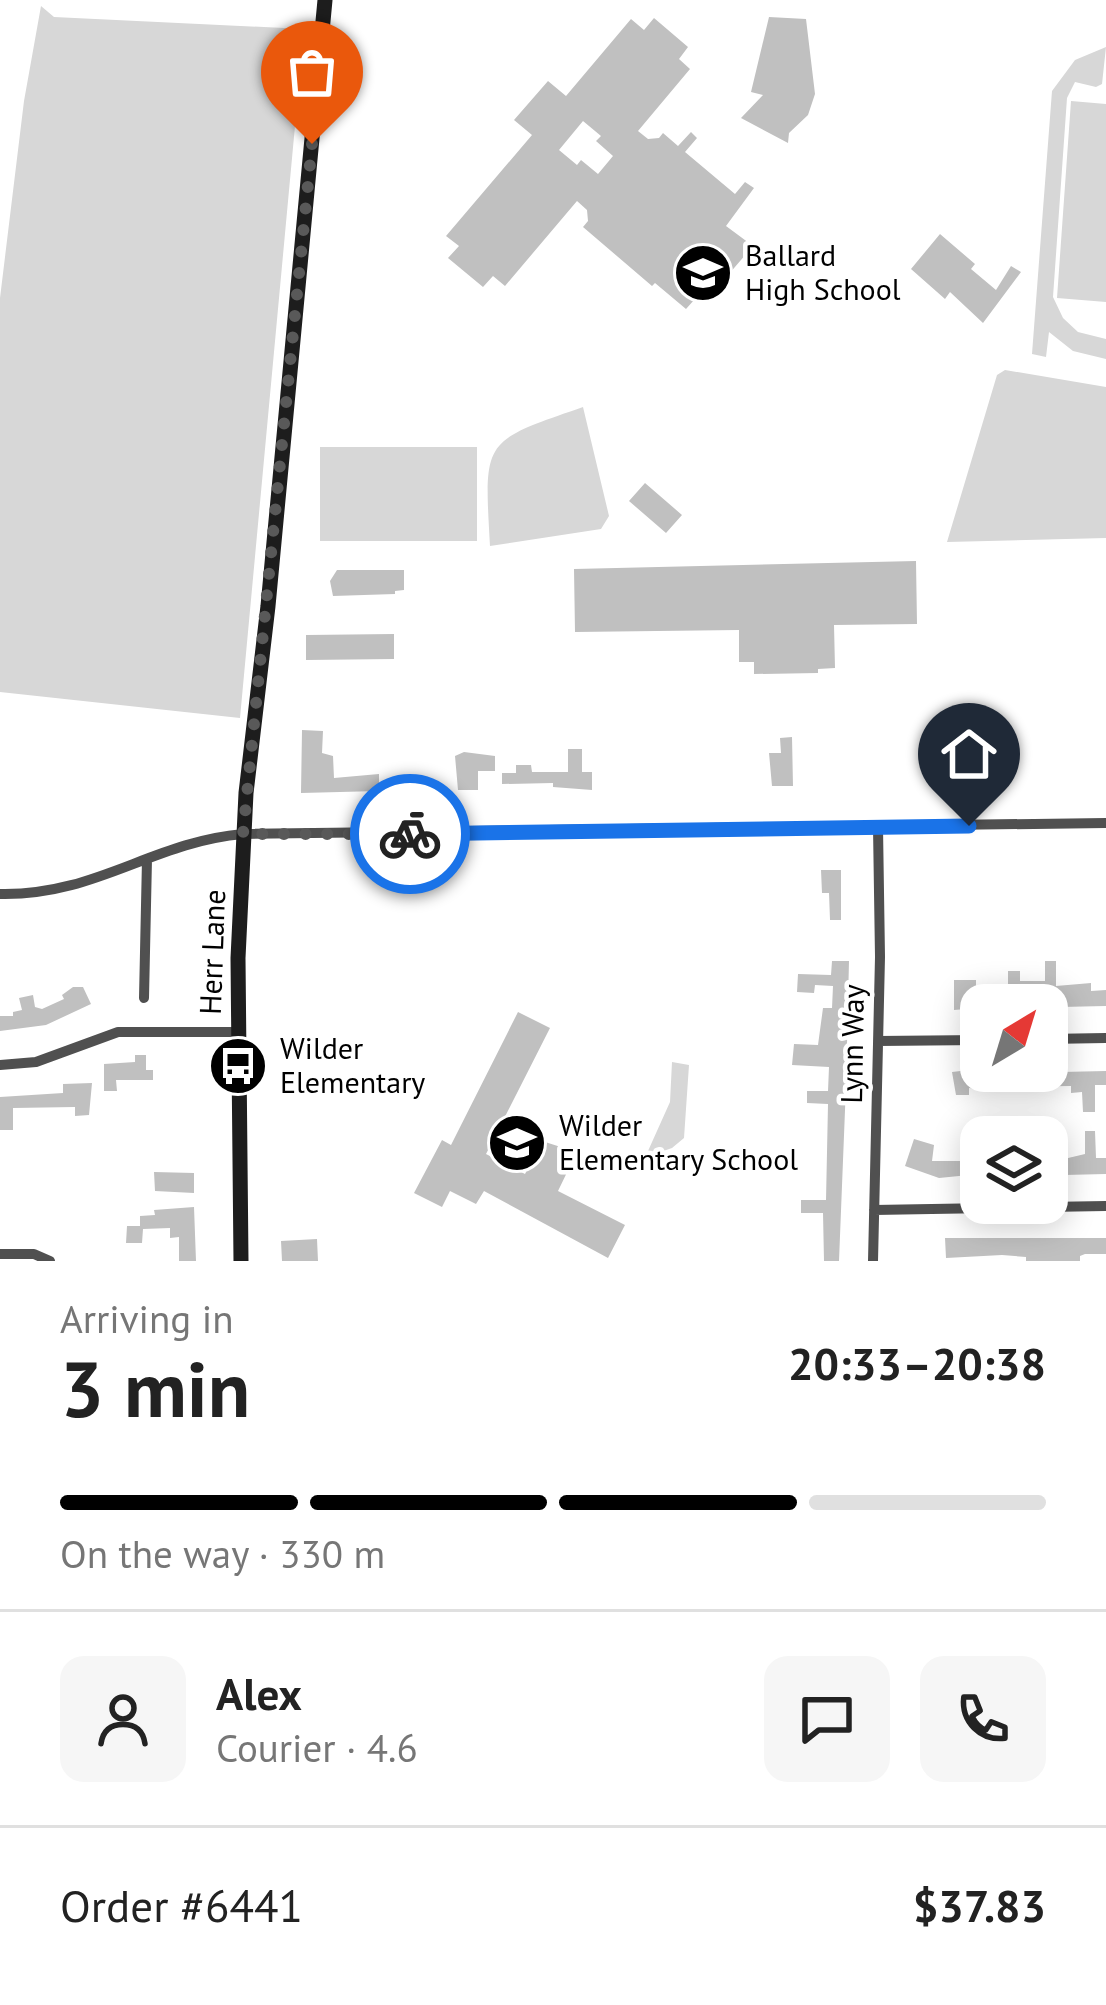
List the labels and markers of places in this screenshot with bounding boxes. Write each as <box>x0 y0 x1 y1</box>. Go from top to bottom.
pin <box>261 21.0 363 144</box>
place label: Ballard High School <box>745 235 901 308</box>
school or university icon: Ballard High School <box>672 242 734 304</box>
pin <box>918 703 1020 826</box>
place label: Wilder Elementary <box>280 1028 425 1101</box>
bus stop icon: Wilder Elementary <box>207 1035 269 1097</box>
place label: Wilder Elementary School <box>559 1105 798 1178</box>
school or university icon: Wilder Elementary School <box>486 1112 548 1174</box>

